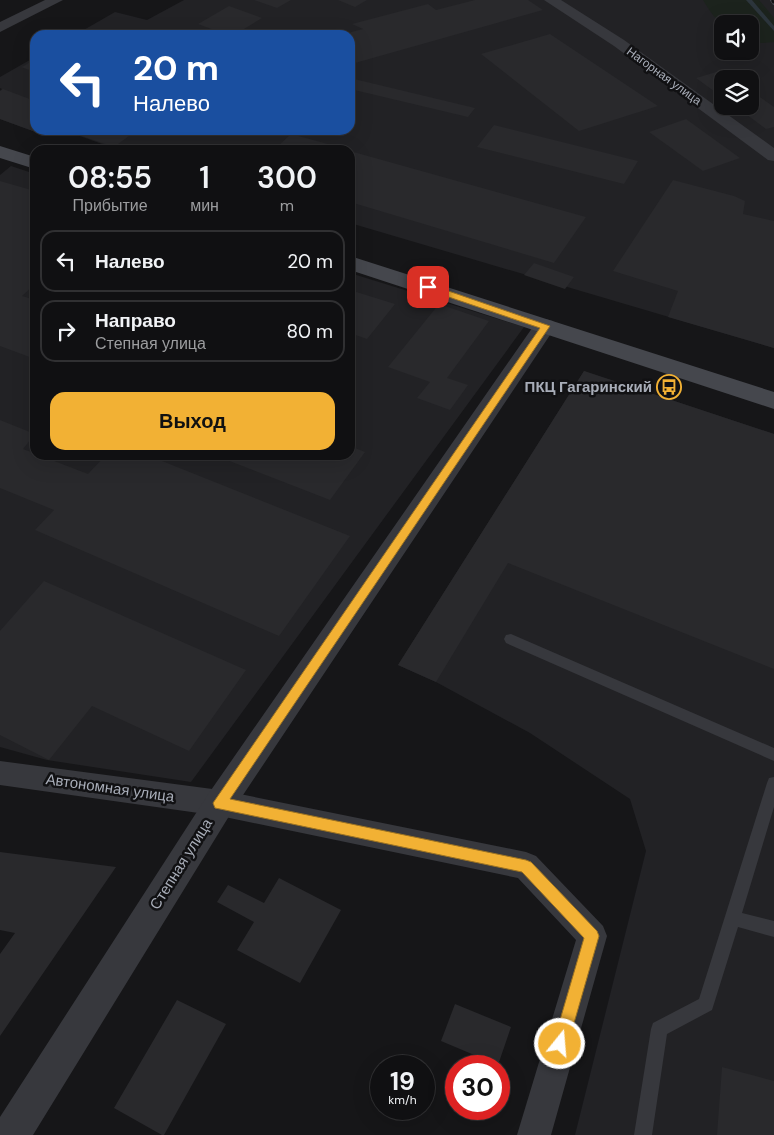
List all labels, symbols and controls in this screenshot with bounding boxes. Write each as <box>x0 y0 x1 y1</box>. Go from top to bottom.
map controls <box>714 15 759 115</box>
button: sound <box>714 15 759 60</box>
street label: Нагорная улица <box>623 43 705 109</box>
text: 20 m <box>133 45 219 91</box>
icon: left <box>50 50 115 115</box>
button: layers <box>714 70 759 115</box>
text: Налево <box>133 89 210 118</box>
text: 08:55 <box>68 158 152 197</box>
text: 1 <box>199 158 210 197</box>
text: 300 <box>257 158 317 197</box>
text: Прибытие <box>72 195 148 216</box>
text: мин <box>190 195 219 216</box>
text: m <box>280 195 294 216</box>
icon: left <box>52 247 80 275</box>
text: Налево <box>95 249 165 274</box>
text: 20 m <box>287 249 333 274</box>
pin <box>407 266 449 308</box>
icon: arrive <box>414 273 442 301</box>
text: Направо <box>95 308 176 333</box>
icon: right <box>52 317 80 345</box>
text: 80 m <box>286 319 333 344</box>
text: Степная улица <box>95 333 206 354</box>
bus stop icon: ПКЦ Гагаринский <box>656 374 682 400</box>
place label: ПКЦ Гагаринский <box>525 377 652 397</box>
button: Выход <box>50 392 335 450</box>
street label: Автономная улица <box>44 769 176 807</box>
street label: Степная улица <box>145 814 217 913</box>
position arrow <box>533 1017 585 1069</box>
speed limit sign: 30 <box>445 1055 510 1120</box>
text: 19 <box>390 1065 415 1098</box>
text: km/h <box>388 1092 417 1108</box>

